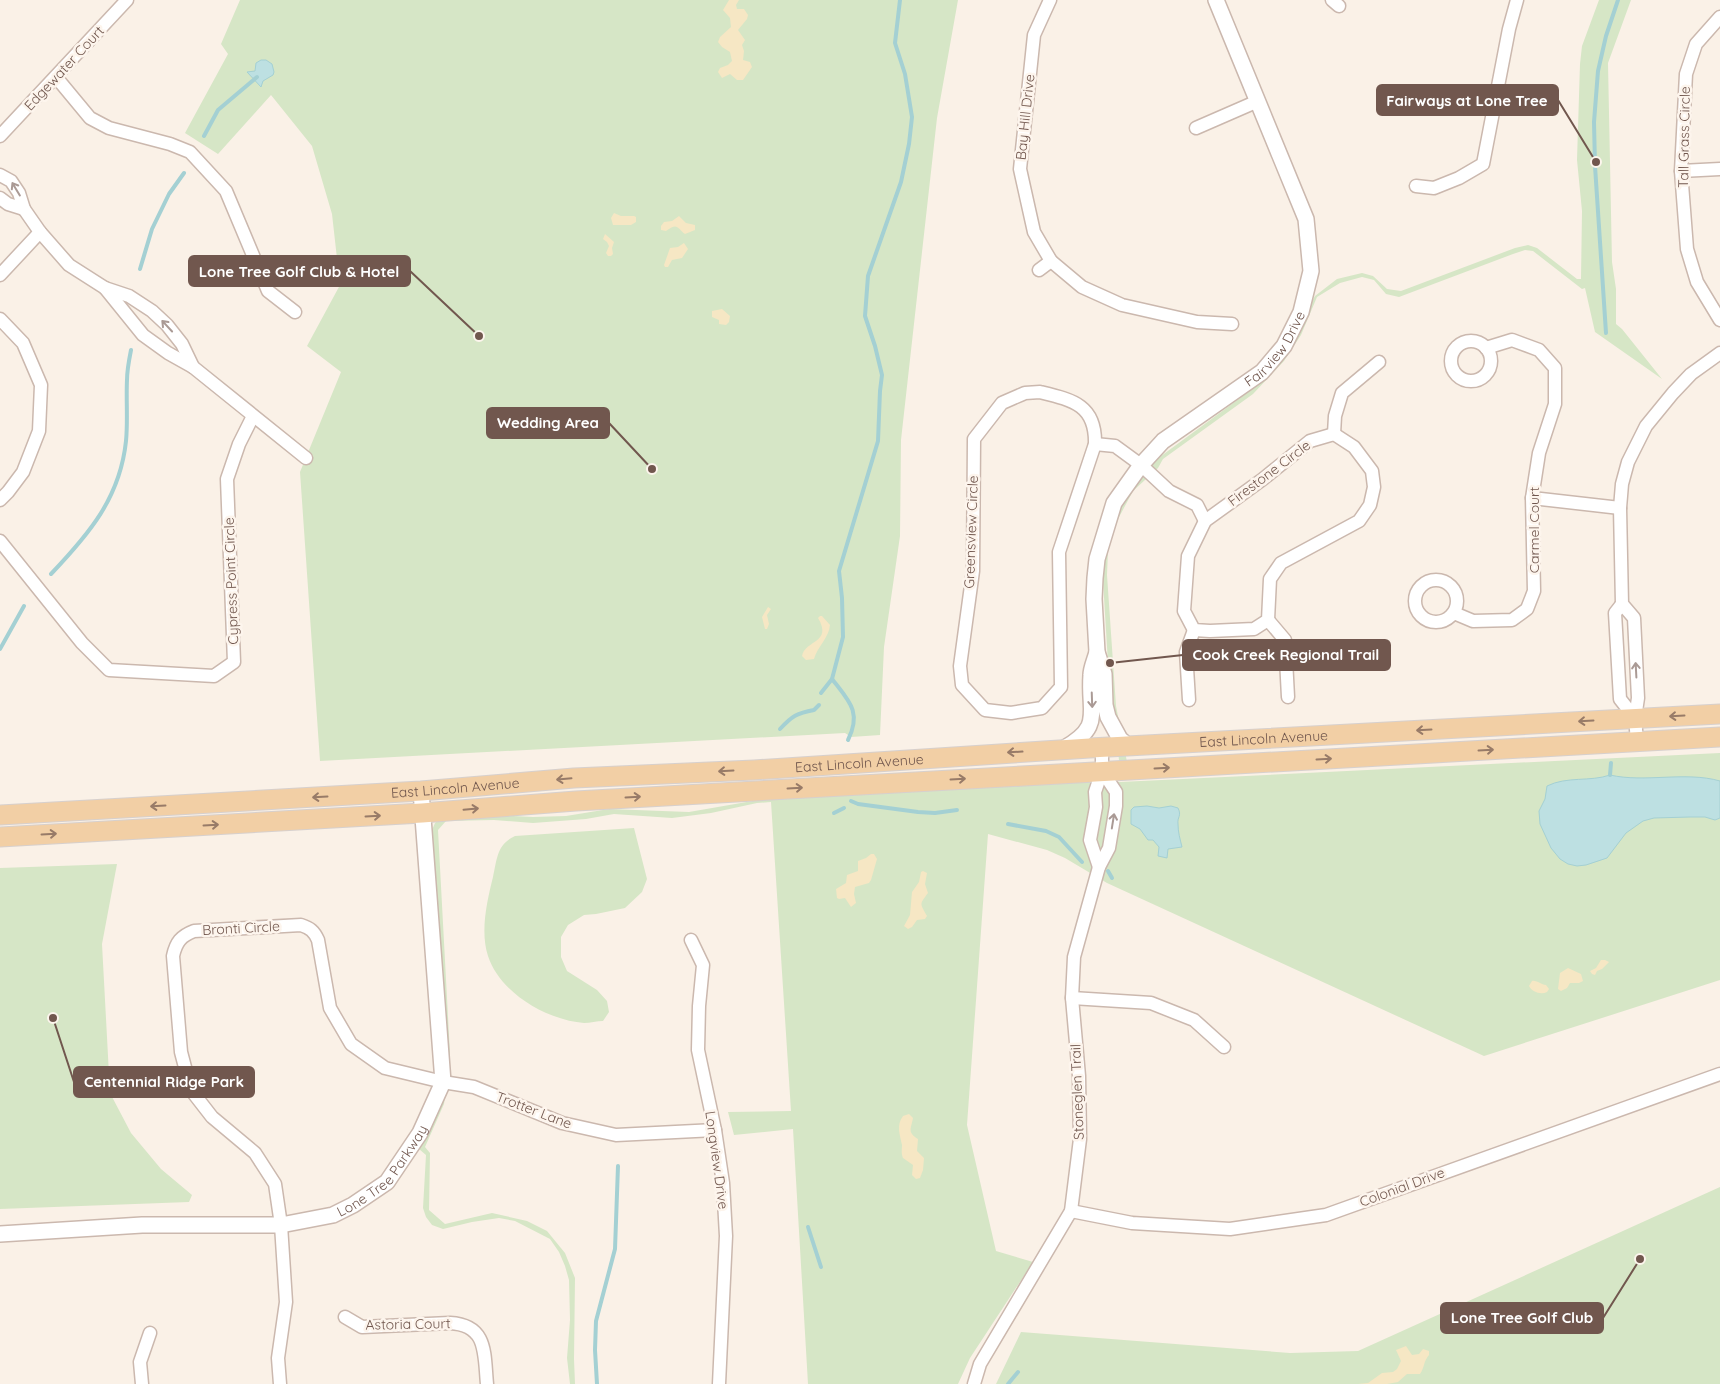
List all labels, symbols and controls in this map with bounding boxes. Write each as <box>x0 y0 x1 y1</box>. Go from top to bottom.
street label: Edgewater Court <box>20 22 108 114</box>
street label: Bay Hill Drive <box>1012 73 1038 161</box>
callout: Fairways at Lone Tree <box>1377 85 1558 115</box>
street label: Tall Grass Circle <box>1674 86 1694 188</box>
text: Fairways at Lone Tree <box>1386 91 1548 110</box>
one-way arrow <box>10 182 20 196</box>
callout: Lone Tree Golf Club & Hotel <box>189 256 410 286</box>
text: Lone Tree Golf Club & Hotel <box>199 262 399 281</box>
street label: Fairview Drive <box>1241 308 1309 391</box>
one-way arrow <box>161 320 173 332</box>
callout: Wedding Area <box>487 408 609 438</box>
text: Wedding Area <box>497 413 599 432</box>
street label: Firestone Circle <box>1224 436 1314 510</box>
street label: Greensview Circle <box>960 475 982 589</box>
street label: Carmel Court <box>1525 487 1543 573</box>
street label: Cypress Point Circle <box>220 517 242 645</box>
callout: Cook Creek Regional Trail <box>1183 640 1390 670</box>
text: Cook Creek Regional Trail <box>1193 645 1379 664</box>
one-way arrow <box>1632 662 1641 678</box>
one-way arrow <box>1087 692 1096 708</box>
one-way arrow <box>1670 711 1686 720</box>
one-way arrow <box>1578 716 1594 725</box>
one-way arrow <box>1416 725 1432 734</box>
street label: East Lincoln Avenue <box>1199 726 1329 751</box>
one-way arrow <box>1478 746 1494 755</box>
one-way arrow <box>1007 748 1023 757</box>
street label: East Lincoln Avenue <box>794 750 924 776</box>
one-way arrow <box>1316 755 1332 764</box>
one-way arrow <box>1153 763 1169 773</box>
one-way arrow <box>718 766 734 776</box>
street label: East Lincoln Avenue <box>390 774 520 802</box>
one-way arrow <box>556 774 572 784</box>
one-way arrow <box>949 775 965 784</box>
one-way arrow <box>787 784 803 793</box>
one-way arrow <box>312 792 328 801</box>
one-way arrow <box>625 793 641 802</box>
one-way arrow <box>150 802 166 811</box>
one-way arrow <box>463 804 479 814</box>
one-way arrow <box>365 811 381 820</box>
one-way arrow <box>1109 813 1119 829</box>
one-way arrow <box>203 820 219 829</box>
one-way arrow <box>40 830 56 839</box>
street label: Bronti Circle <box>202 917 280 939</box>
street label: Stoneglen Trail <box>1066 1044 1088 1140</box>
callout: Centennial Ridge Park <box>74 1067 254 1097</box>
text: Centennial Ridge Park <box>84 1072 244 1091</box>
street label: Trotter Lane <box>494 1087 574 1133</box>
street label: Longview Drive <box>701 1110 733 1210</box>
street label: Lone Tree Parkway <box>334 1122 431 1221</box>
street label: Colonial Drive <box>1357 1163 1447 1211</box>
callout: Lone Tree Golf Club <box>1441 1303 1603 1333</box>
text: Lone Tree Golf Club <box>1451 1308 1593 1327</box>
street label: Astoria Court <box>365 1314 451 1334</box>

